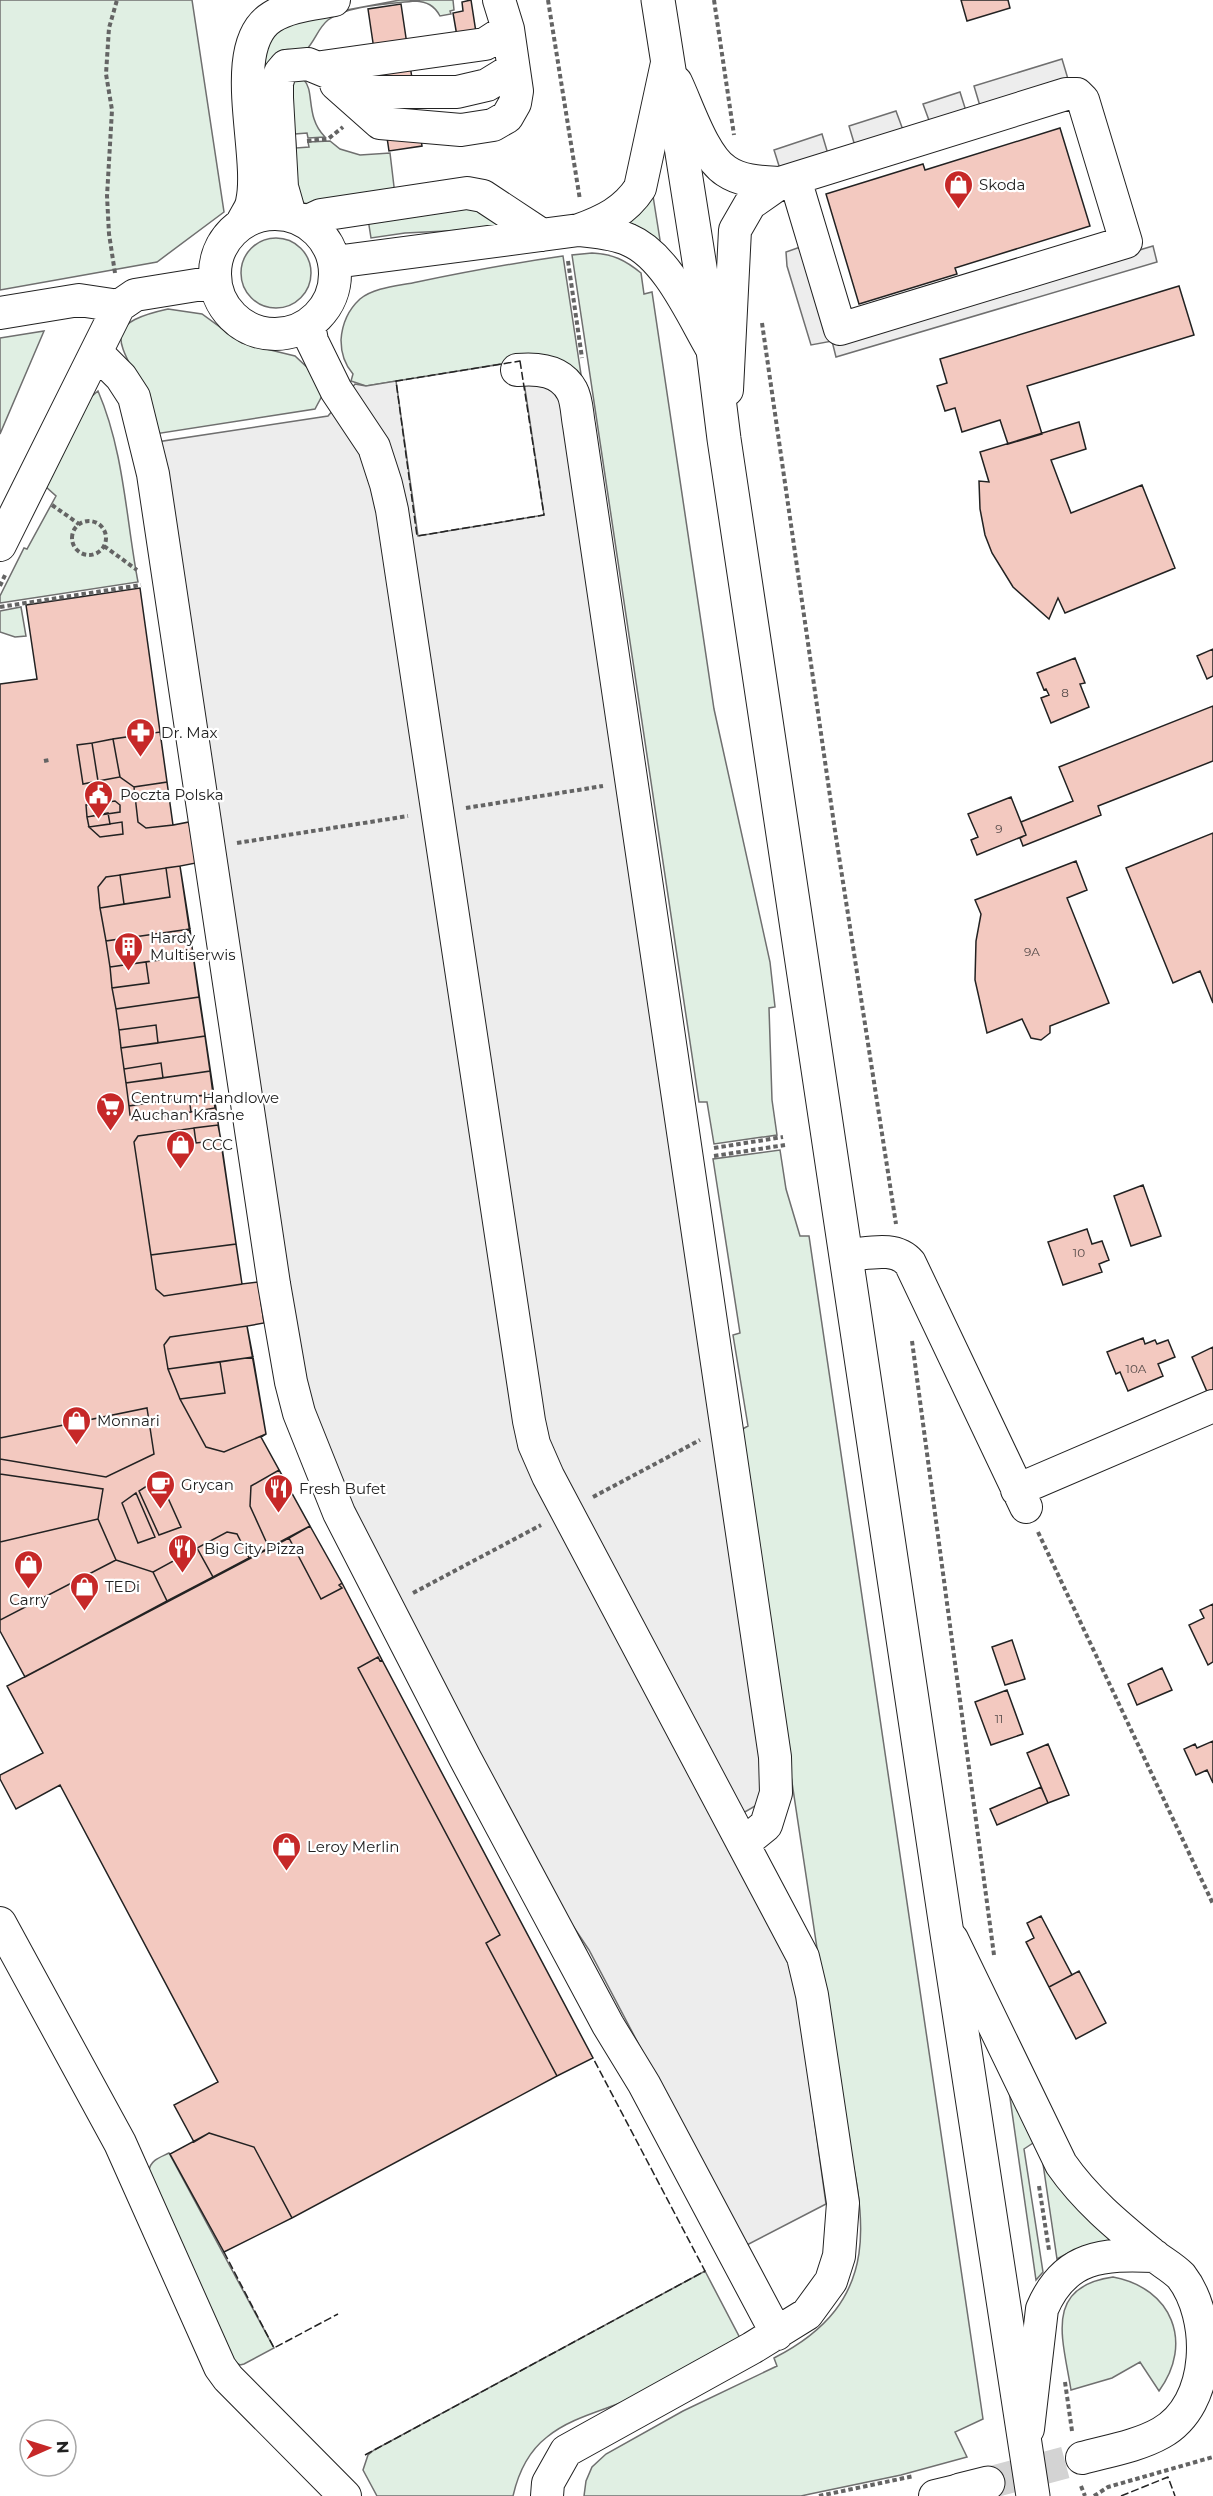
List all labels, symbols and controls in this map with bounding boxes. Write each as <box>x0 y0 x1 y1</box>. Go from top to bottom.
shop icon: Skoda <box>942 168 974 210</box>
place label: Skoda <box>979 175 1025 194</box>
house number: 8 <box>1061 685 1069 700</box>
pharmacy icon: Dr. Max <box>124 716 156 758</box>
place label: Dr. Max <box>161 723 218 742</box>
public building icon: Poczta Polska <box>83 778 115 820</box>
place label: Poczta Polska <box>120 785 224 804</box>
house number: 9 <box>995 821 1003 836</box>
place label: Hardy Multiserwis <box>150 928 236 964</box>
building icon: Hardy Multiserwis <box>113 930 145 972</box>
house number: 9A <box>1024 944 1040 959</box>
place label: Centrum Handlowe Auchan Krasne <box>131 1088 279 1124</box>
supermarket icon: Centrum Handlowe Auchan Krasne <box>94 1090 126 1132</box>
shop icon: CCC <box>165 1128 197 1170</box>
place label: CCC <box>202 1135 233 1154</box>
house number: 10 <box>1073 1245 1085 1260</box>
house number: 10A <box>1126 1361 1147 1376</box>
shop icon: Monnari <box>60 1404 92 1446</box>
place label: Monnari <box>97 1411 160 1430</box>
cafe icon: Grycan <box>144 1468 176 1510</box>
restaurant icon: Fresh Bufet <box>262 1472 294 1514</box>
place label: Grycan <box>181 1475 234 1494</box>
place label: Fresh Bufet <box>299 1479 386 1498</box>
restaurant icon: Big City Pizza <box>167 1532 199 1574</box>
place label: Big City Pizza <box>204 1539 305 1558</box>
shop icon: Carry <box>13 1548 45 1590</box>
shop icon: TEDi <box>68 1570 100 1612</box>
place label: TEDi <box>105 1577 140 1596</box>
place label: Carry <box>9 1590 50 1609</box>
house number: 11 <box>995 1711 1003 1726</box>
shop icon: Leroy Merlin <box>270 1830 302 1872</box>
place label: Leroy Merlin <box>307 1837 399 1856</box>
north arrow <box>18 2418 78 2478</box>
text: N <box>53 2440 72 2454</box>

